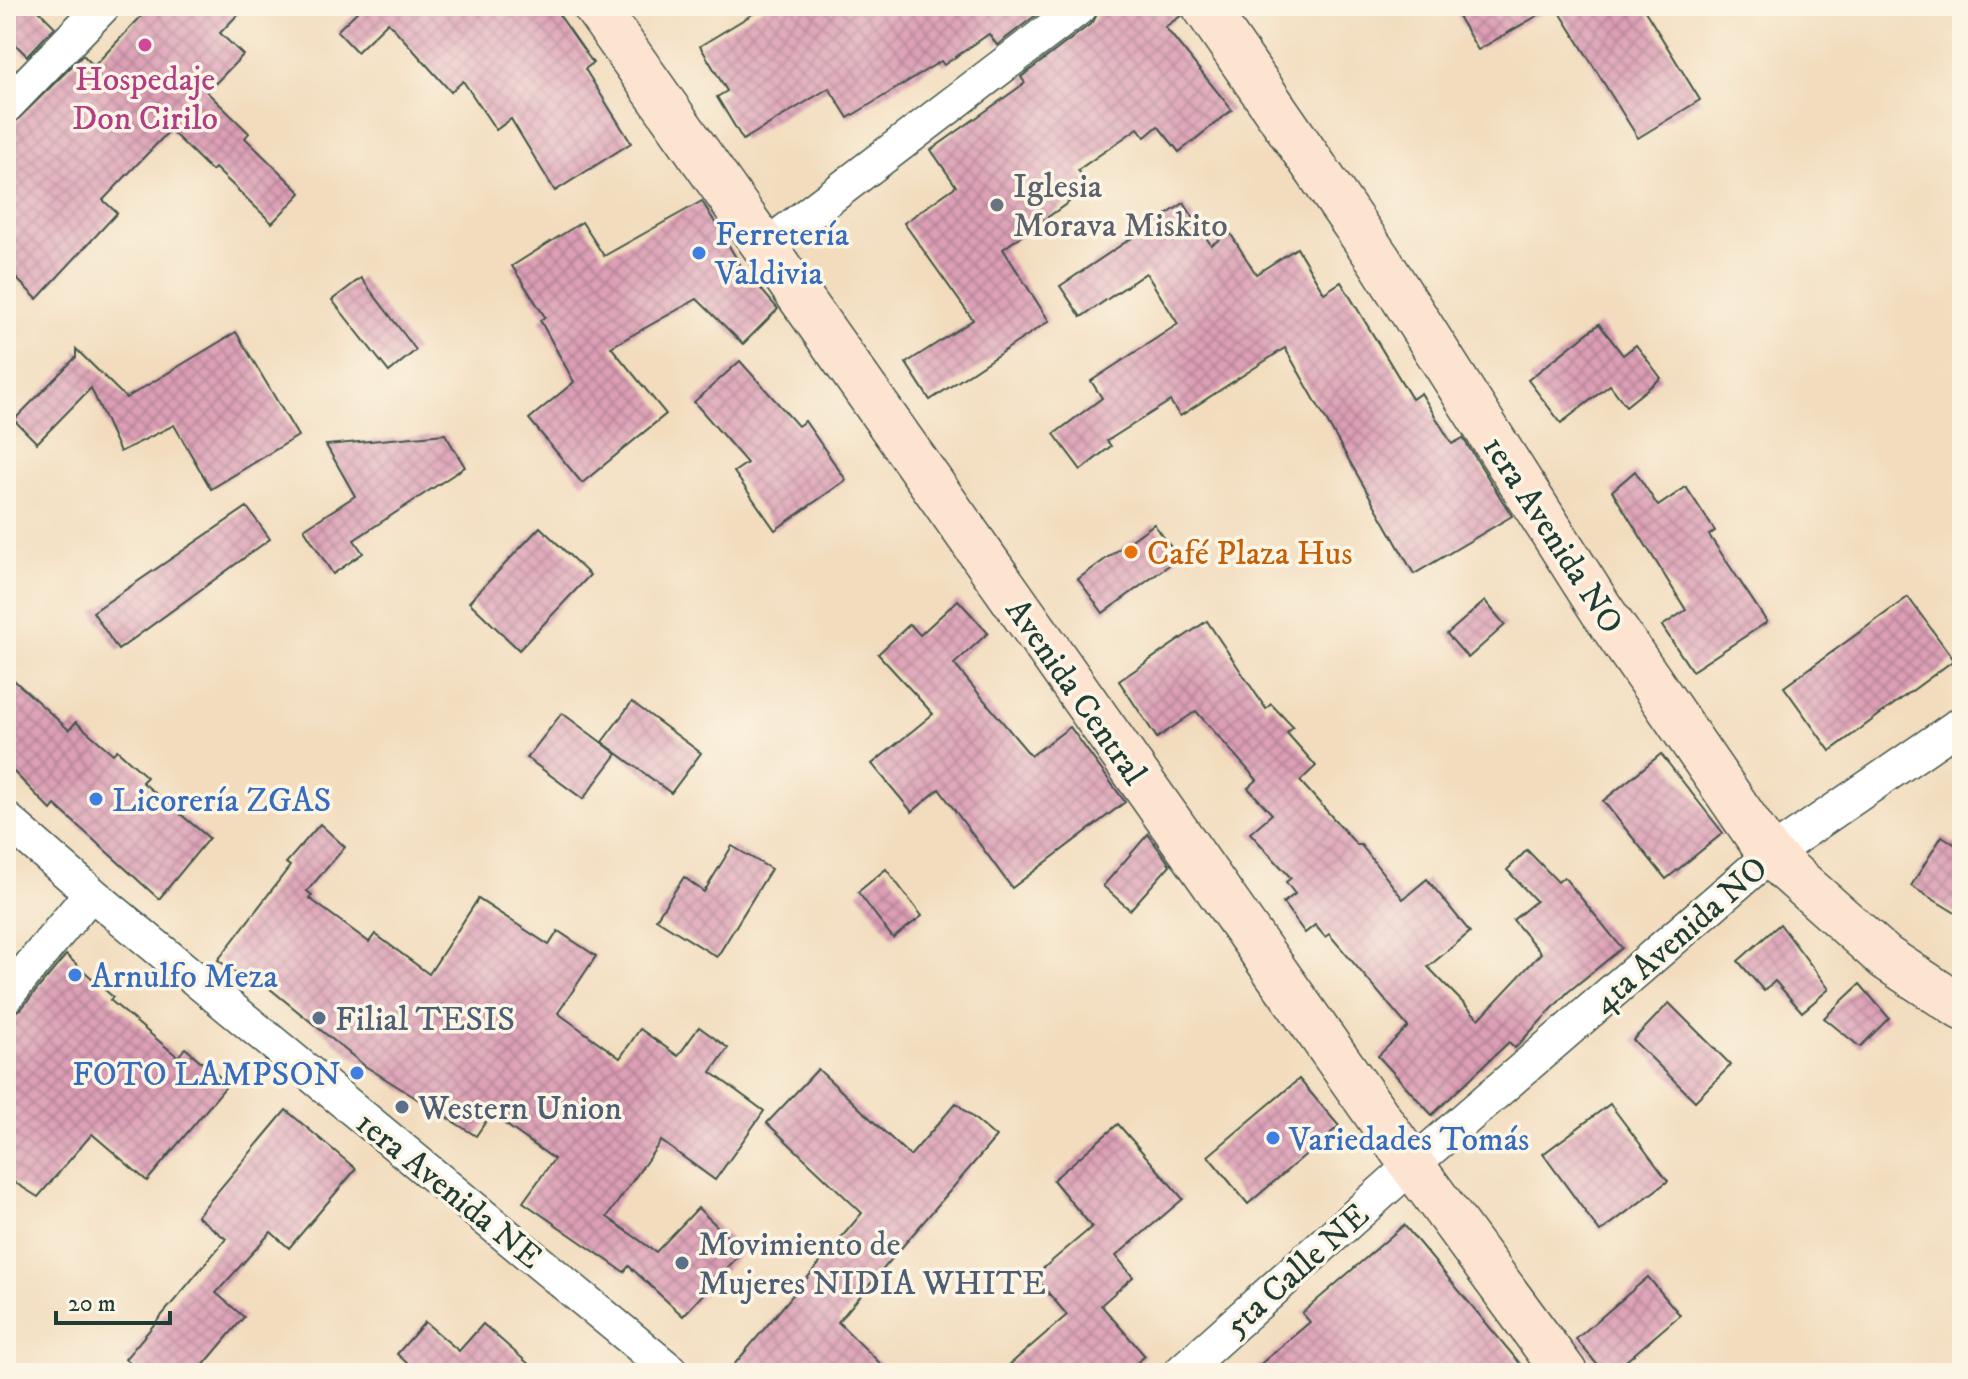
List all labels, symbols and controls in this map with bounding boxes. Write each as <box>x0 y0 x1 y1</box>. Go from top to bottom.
marker: Hospedaje Don Cirilo <box>136 36 154 54</box>
place label: Hospedaje Don Cirilo <box>72 59 218 140</box>
place label: Iglesia Morava Miskito <box>1013 166 1228 247</box>
marker: Iglesia Morava Miskito <box>988 196 1006 214</box>
place label: Ferretería Valdivia <box>714 214 850 295</box>
marker: Ferretería Valdivia <box>690 244 708 262</box>
street label: 1era Avenida NO <box>1473 428 1632 642</box>
place label: Café Plaza Hus <box>1147 533 1353 575</box>
marker: Café Plaza Hus <box>1122 543 1140 561</box>
street label: Avenida Central <box>996 591 1155 794</box>
place label: Licorería ZGAS <box>112 780 331 822</box>
marker: Licorería ZGAS <box>87 790 105 808</box>
street label: 4ta Avenida NO <box>1584 848 1777 1023</box>
place label: Arnulfo Meza <box>91 956 278 998</box>
marker: Arnulfo Meza <box>66 966 84 984</box>
place label: Filial TESIS <box>335 999 515 1041</box>
marker: Filial TESIS <box>310 1009 328 1027</box>
place label: FOTO LAMPSON <box>72 1054 341 1096</box>
marker: FOTO LAMPSON <box>348 1064 366 1082</box>
place label: Western Union <box>417 1088 622 1130</box>
marker: Western Union <box>393 1098 411 1116</box>
street label: 1era Avenida NE <box>347 1102 551 1279</box>
place label: Variedades Tomás <box>1288 1119 1529 1161</box>
marker: Variedades Tomás <box>1264 1129 1282 1147</box>
street label: 5ta Calle NE <box>1216 1195 1378 1346</box>
place label: Movimiento de Mujeres NIDIA WHITE <box>698 1224 1046 1305</box>
marker: Movimiento de Mujeres NIDIA WHITE <box>673 1254 691 1272</box>
scale bar <box>56 1275 170 1325</box>
text: 20 m <box>68 1289 116 1319</box>

